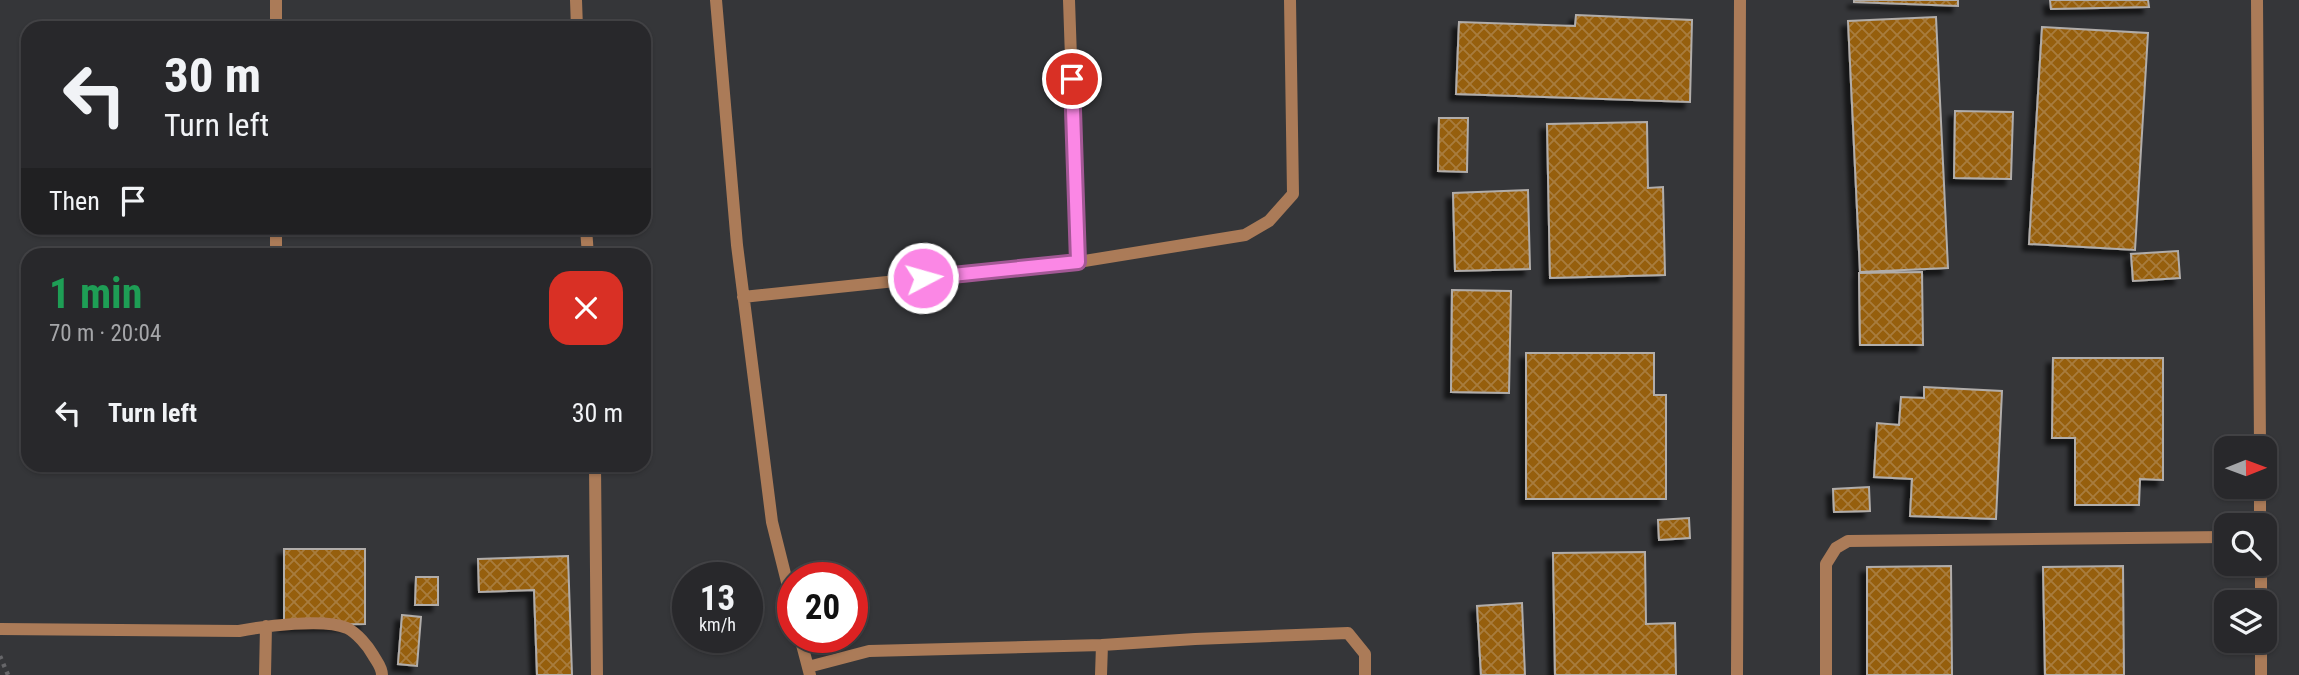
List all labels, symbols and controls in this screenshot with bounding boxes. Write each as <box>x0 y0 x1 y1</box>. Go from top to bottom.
text: 30 m <box>164 47 261 104</box>
icon: left <box>49 49 140 140</box>
pin <box>1042 49 1102 109</box>
icon: arrive <box>1053 60 1091 98</box>
text: Turn left <box>164 106 269 144</box>
icon: arrive <box>114 182 152 220</box>
text: Then <box>49 186 100 216</box>
position arrow <box>886 241 960 315</box>
text: 1 min <box>49 269 142 318</box>
button: close <box>549 271 623 345</box>
text: 70 m · 20:04 <box>49 320 161 347</box>
icon: left <box>49 394 87 432</box>
text: Turn left <box>108 398 197 428</box>
text: 30 m <box>572 398 623 428</box>
north arrow <box>2214 436 2277 499</box>
map controls <box>2214 436 2277 653</box>
button: search <box>2214 513 2277 576</box>
speed limit sign: 20 <box>777 562 868 653</box>
text: 13 <box>700 578 735 619</box>
button: layers <box>2214 590 2277 653</box>
text: km/h <box>699 614 736 635</box>

